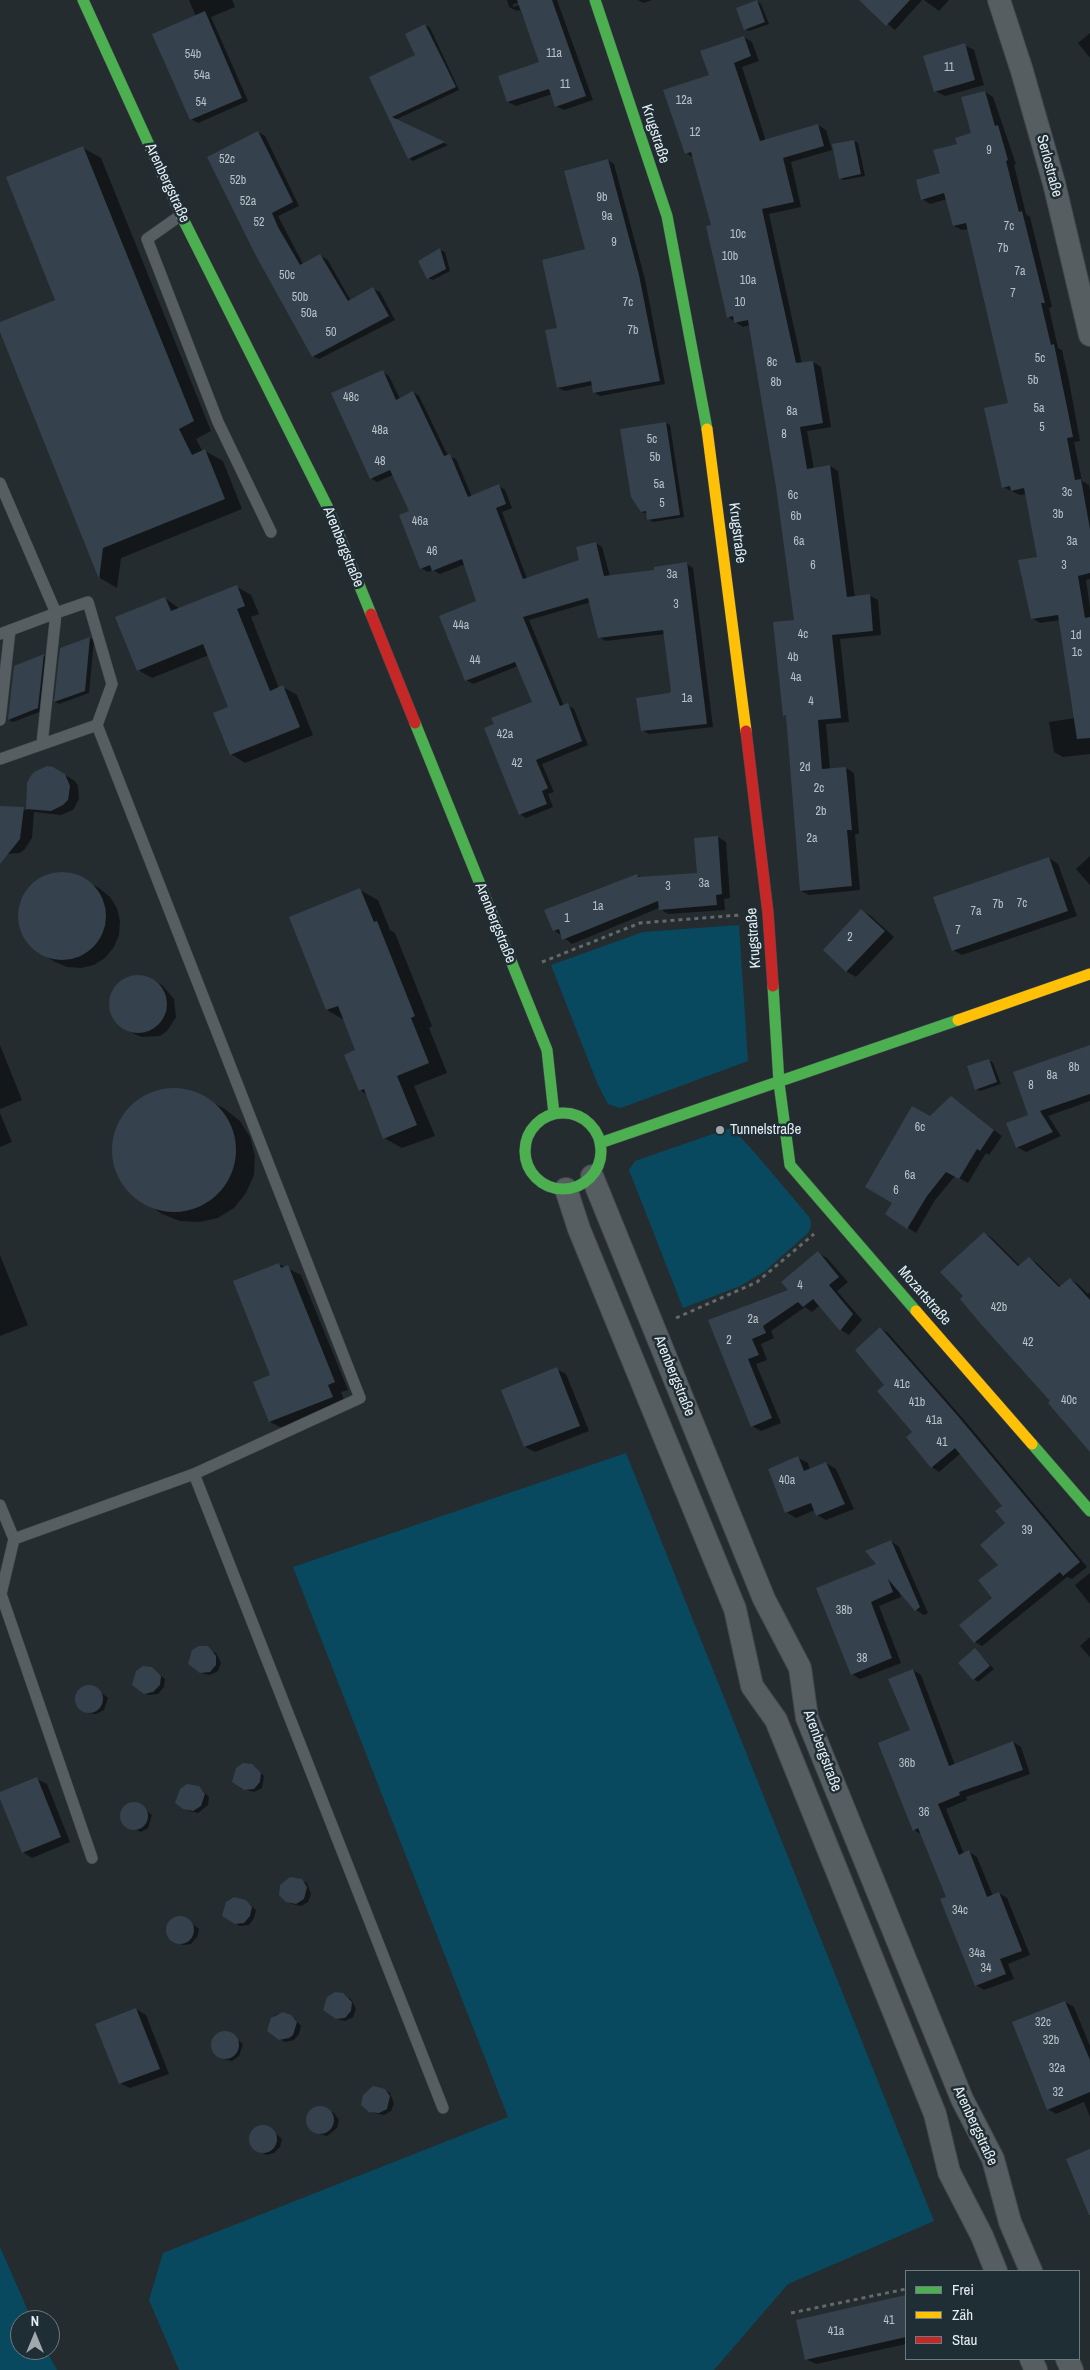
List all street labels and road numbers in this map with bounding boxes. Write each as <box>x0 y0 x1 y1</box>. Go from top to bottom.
street label: Krugstraße <box>637 102 673 166</box>
street label: Serlostraße <box>1032 133 1066 199</box>
street label: Arenbergstraße <box>141 140 193 226</box>
street label: Krugstraße <box>724 502 750 564</box>
street label: Arenbergstraße <box>319 504 367 590</box>
street label: Arenbergstraße <box>471 880 519 966</box>
street label: Krugstraße <box>743 907 765 969</box>
street label: Mozartstraße <box>893 1263 955 1329</box>
street label: Arenbergstraße <box>650 1333 698 1419</box>
street label: Arenbergstraße <box>799 1708 845 1794</box>
street label: Arenbergstraße <box>949 2083 1001 2169</box>

